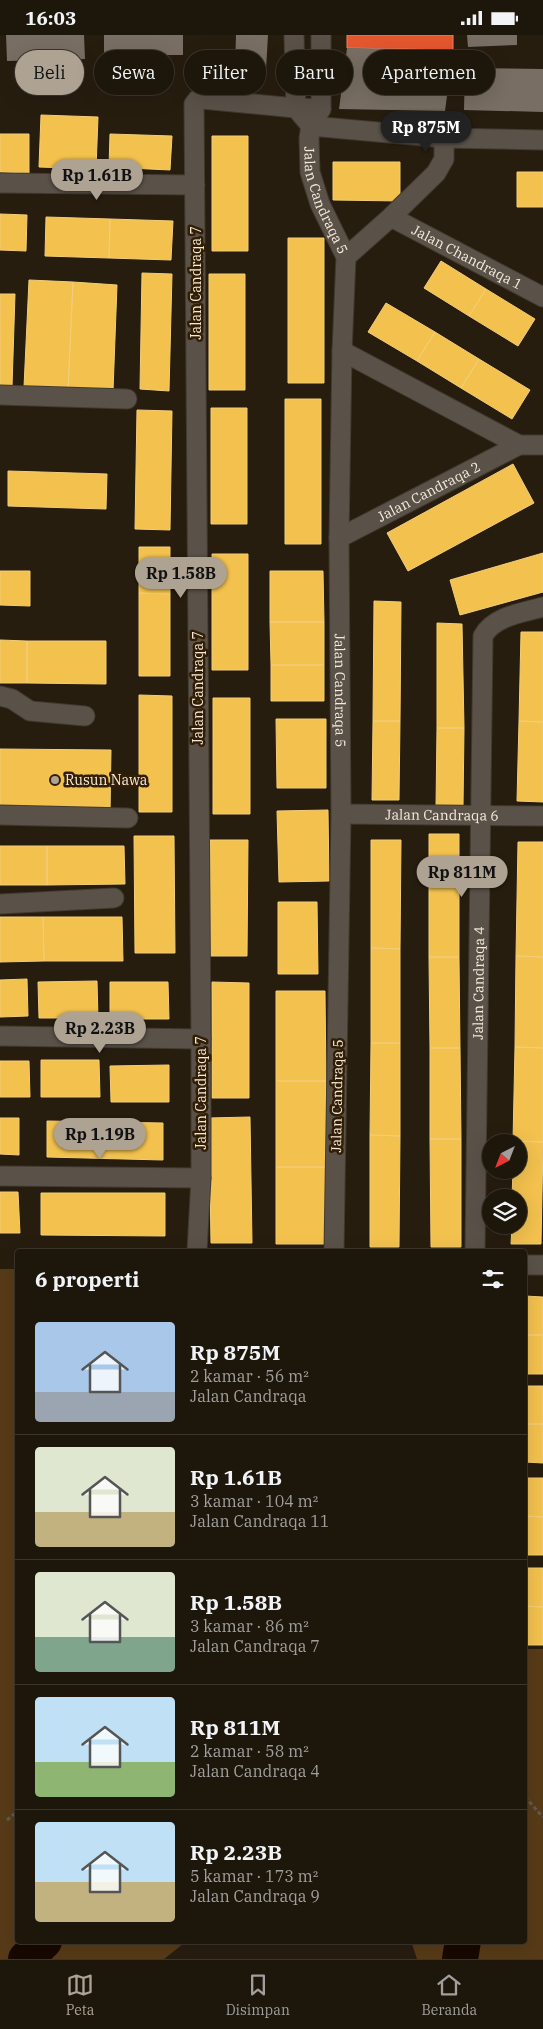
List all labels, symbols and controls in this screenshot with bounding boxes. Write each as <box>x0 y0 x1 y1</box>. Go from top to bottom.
text: 16:03 <box>25 6 76 30</box>
chip: Beli <box>15 50 84 95</box>
chip: Sewa <box>94 50 174 95</box>
chip: Filter <box>184 50 266 95</box>
chip: Baru <box>276 50 353 95</box>
chip: Apartemen <box>363 50 495 95</box>
pin: Rp 875M <box>380 111 472 153</box>
text: Rp 875M <box>392 117 460 137</box>
street label: Jalan Candraqa 5 <box>300 146 352 257</box>
pin: Rp 1.61B <box>45 159 149 201</box>
text: Rp 1.61B <box>62 165 132 185</box>
street label: Jalan Chandraqa 1 <box>409 221 526 294</box>
street label: Jalan Candraqa 7 <box>187 226 205 340</box>
street label: Jalan Candraqa 2 <box>374 458 483 526</box>
pin: Rp 1.58B <box>129 557 233 599</box>
text: Rp 1.58B <box>146 563 216 583</box>
street label: Jalan Candraqa 7 <box>189 631 207 745</box>
street label: Jalan Candraqa 5 <box>331 634 350 747</box>
place label: Rusun Nawa <box>65 771 148 789</box>
marker: Rusun Nawa <box>49 774 61 786</box>
street label: Jalan Candraqa 6 <box>385 805 499 825</box>
pin: Rp 811M <box>416 855 508 898</box>
text: Rp 811M <box>428 862 496 882</box>
street label: Jalan Candraqa 4 <box>469 926 488 1040</box>
pin: Rp 2.23B <box>48 1011 152 1054</box>
text: Rp 2.23B <box>65 1018 135 1038</box>
street label: Jalan Candraqa 7 <box>192 1036 210 1150</box>
street label: Jalan Candraqa 5 <box>327 1039 347 1153</box>
pin: Rp 1.19B <box>48 1117 152 1160</box>
text: Rp 1.19B <box>65 1124 135 1144</box>
north arrow <box>482 1134 528 1179</box>
map controls <box>482 1134 527 1234</box>
button: layers <box>482 1189 527 1234</box>
text: 6 properti <box>35 1265 139 1293</box>
icon: filters <box>479 1265 507 1293</box>
text: Rp 875M <box>190 1338 280 1366</box>
icon: home <box>75 1342 135 1402</box>
text: 2 kamar · 56 m² <box>190 1366 309 1386</box>
text: Jalan Candraqa <box>190 1386 306 1406</box>
text: Rp 1.61B <box>190 1463 282 1491</box>
icon: home <box>75 1467 135 1527</box>
text: 3 kamar · 104 m² <box>190 1491 318 1511</box>
text: Jalan Candraqa 11 <box>190 1511 329 1531</box>
text: Rp 1.58B <box>190 1588 282 1616</box>
icon: home <box>75 1592 135 1652</box>
text: 3 kamar · 86 m² <box>190 1616 309 1636</box>
text: Jalan Candraqa 7 <box>190 1636 320 1656</box>
text: Rp 811M <box>190 1713 280 1741</box>
icon: home <box>75 1717 135 1777</box>
text: 2 kamar · 58 m² <box>190 1741 309 1761</box>
text: Jalan Candraqa 4 <box>190 1761 320 1781</box>
text: Rp 2.23B <box>190 1838 282 1866</box>
icon: home <box>75 1842 135 1902</box>
text: 5 kamar · 173 m² <box>190 1866 318 1886</box>
text: Jalan Candraqa 9 <box>190 1886 320 1906</box>
tab: Peta <box>66 1971 94 2019</box>
tab: Disimpan <box>226 1971 290 2019</box>
tab: Beranda <box>421 1971 477 2019</box>

